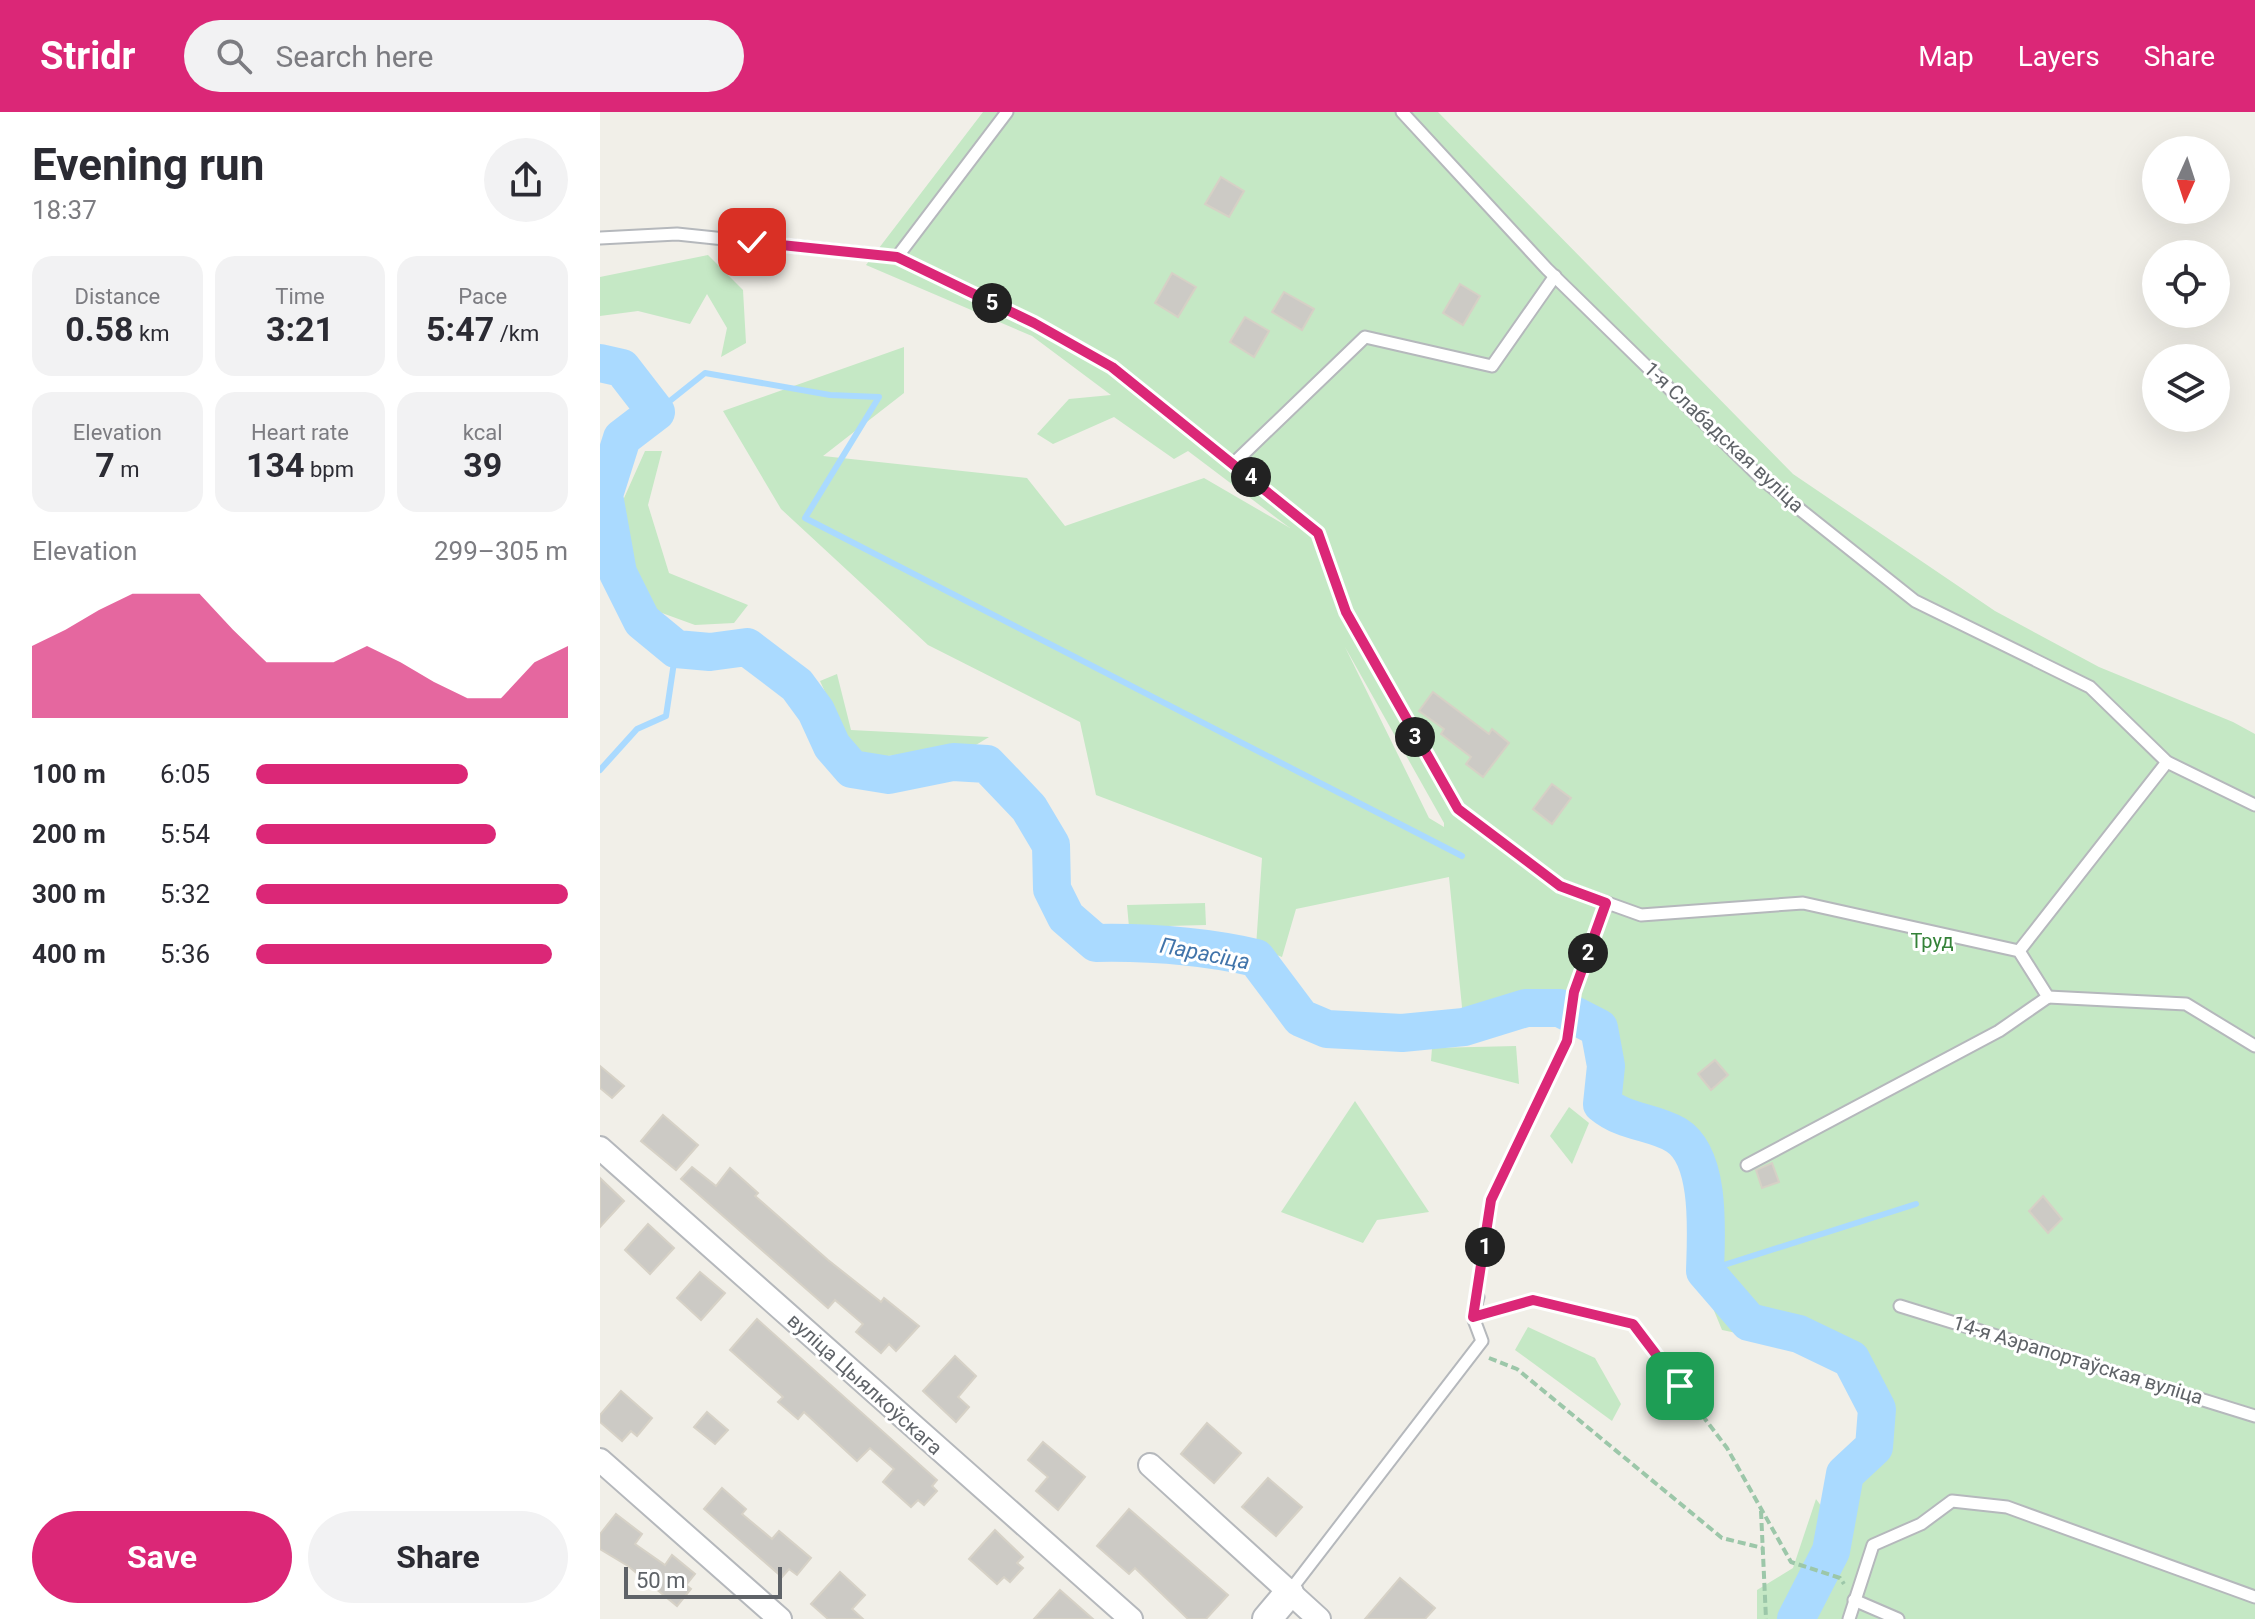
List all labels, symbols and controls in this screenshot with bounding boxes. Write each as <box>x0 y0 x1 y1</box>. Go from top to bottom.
search box <box>184 20 744 92</box>
text: Stridr <box>40 34 136 78</box>
icon: search <box>212 34 256 78</box>
text: Search here <box>276 39 433 74</box>
text: Map <box>1918 40 1974 73</box>
text: Layers <box>2018 40 2100 73</box>
text: Share <box>2144 40 2215 73</box>
north arrow <box>2142 136 2230 224</box>
map controls <box>2142 136 2230 432</box>
button: share <box>484 138 568 222</box>
text: Evening run <box>32 139 264 191</box>
text: 18:37 <box>32 195 97 225</box>
pin <box>718 208 786 276</box>
icon: check <box>730 220 774 264</box>
button: locate <box>2142 240 2230 328</box>
pin: 5 <box>972 283 1012 323</box>
text: Distance <box>75 284 160 309</box>
text: Time <box>275 284 325 309</box>
text: Pace <box>458 284 507 309</box>
text: 5 <box>986 290 998 315</box>
text: 0.58 <box>65 309 134 349</box>
text: 3:21 <box>266 309 334 349</box>
text: 5:47 <box>426 309 494 349</box>
text: km <box>134 321 169 346</box>
text: /km <box>494 321 539 346</box>
button: layers <box>2142 344 2230 432</box>
street label: 1-я Слабадская вуліца <box>1639 357 1809 517</box>
text: Elevation <box>73 420 162 445</box>
text: Heart rate <box>251 420 349 445</box>
text: kcal <box>463 420 503 445</box>
text: 7 <box>95 445 115 485</box>
text: 134 <box>246 445 305 485</box>
text: 39 <box>463 445 502 485</box>
text: m <box>115 457 139 482</box>
text: bpm <box>305 457 354 482</box>
pin: 4 <box>1231 457 1271 497</box>
text: 4 <box>1245 464 1257 489</box>
text: Elevation <box>32 536 137 566</box>
text: 299–305 m <box>434 536 568 566</box>
pin: 3 <box>1395 717 1435 757</box>
text: 3 <box>1409 724 1421 749</box>
text: 100 m <box>32 759 106 789</box>
text: 6:05 <box>160 759 210 789</box>
text: 200 m <box>32 819 106 849</box>
text: 5:54 <box>160 819 210 849</box>
text: 300 m <box>32 879 106 909</box>
text: 5:32 <box>160 879 210 909</box>
park label: Труд <box>1911 929 1953 953</box>
water label: Парасіца <box>1158 933 1252 974</box>
pin: 2 <box>1568 933 1608 973</box>
text: 400 m <box>32 939 106 969</box>
text: 5:36 <box>160 939 210 969</box>
text: 2 <box>1582 940 1594 965</box>
pin: 1 <box>1465 1227 1505 1267</box>
text: 1 <box>1479 1234 1491 1259</box>
street label: вуліца Цыялкоўскага <box>783 1308 947 1460</box>
street label: 14-я Аэрапортаўская вуліца <box>1950 1310 2206 1410</box>
pin <box>1646 1352 1714 1420</box>
icon: arrive <box>1658 1364 1702 1408</box>
button: Save <box>32 1511 292 1603</box>
button: Share <box>308 1511 568 1603</box>
scale bar <box>624 1563 782 1599</box>
text: 50 m <box>636 1568 685 1593</box>

